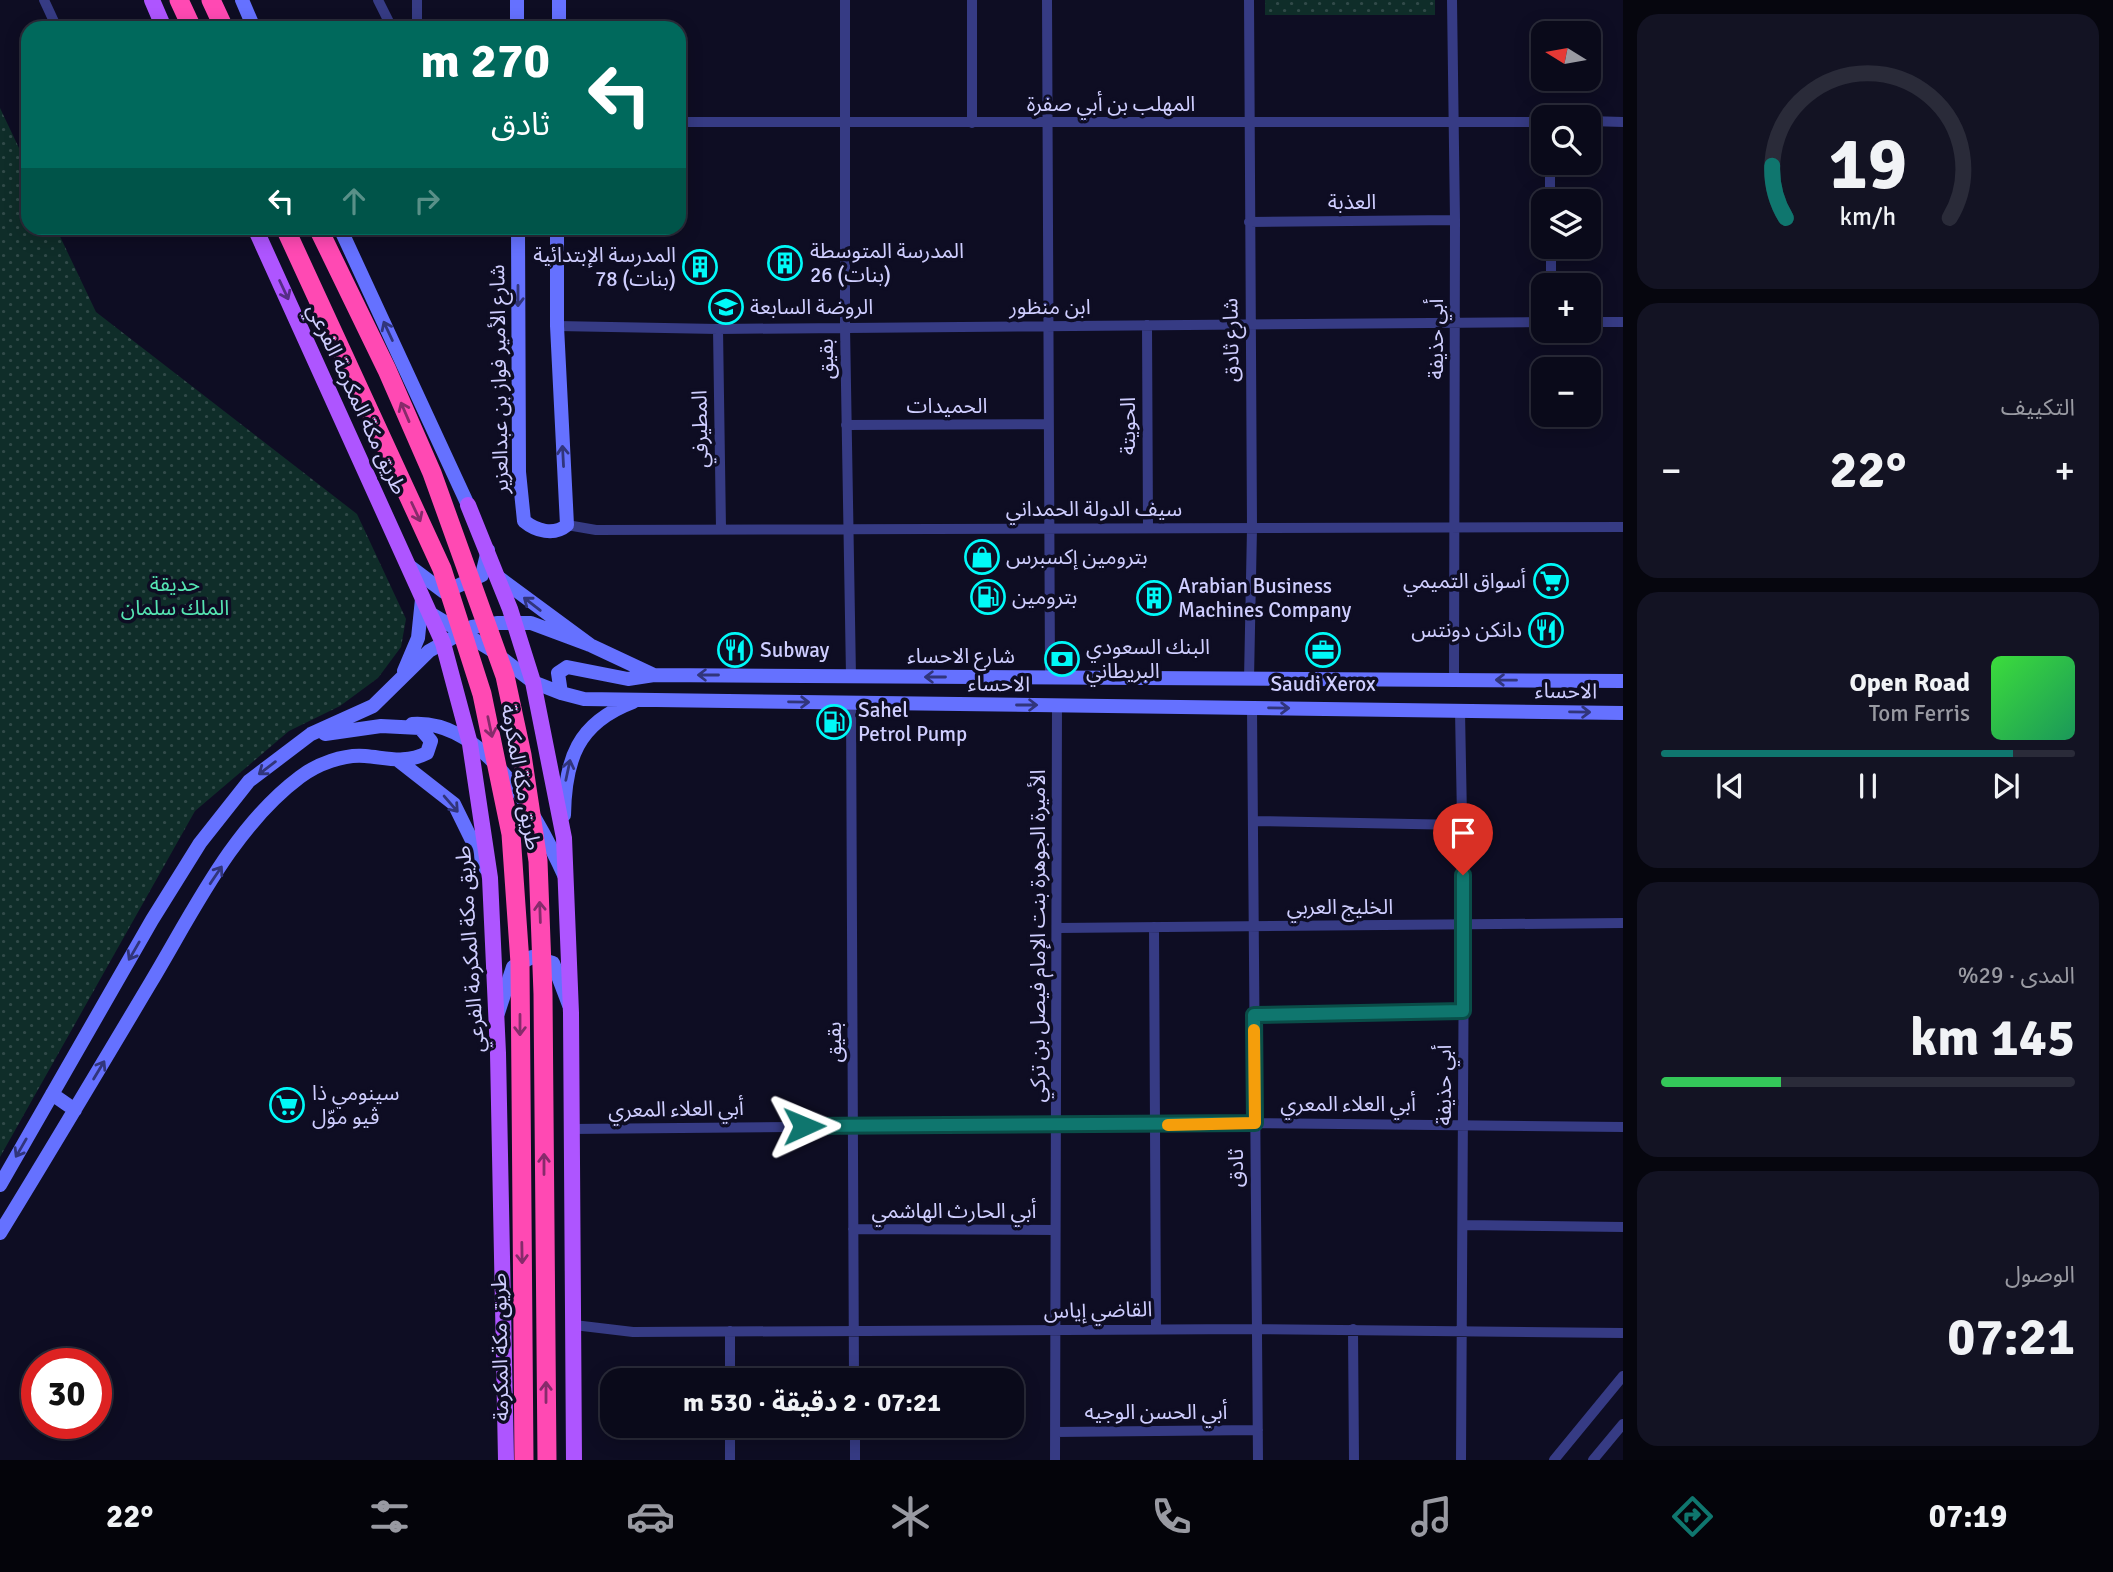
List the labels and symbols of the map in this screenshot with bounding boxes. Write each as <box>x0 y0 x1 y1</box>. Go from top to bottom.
north arrow <box>1531 21 1601 91</box>
street label: المهلب بن أبي صفرة <box>1027 91 1195 120</box>
street label: العذبة <box>1328 189 1376 215</box>
place label: المدرسة المتوسطة 26 (بنات) <box>810 238 964 288</box>
place label: المدرسة الإبتدائية 78 (بنات) <box>533 242 676 292</box>
building icon: المدرسة المتوسطة 26 (بنات) <box>766 244 804 282</box>
building icon: المدرسة الإبتدائية 78 (بنات) <box>681 248 719 286</box>
street label: شارع الأمير فواز بن عبدالعزير <box>484 264 516 495</box>
one-way arrow <box>278 278 291 300</box>
one-way arrow <box>511 284 525 307</box>
school or university icon: الروضة السابعة <box>707 288 745 326</box>
place label: الروضة السابعة <box>750 294 873 320</box>
street label: ابن منظور <box>1008 294 1091 320</box>
street label: شارع ثادق <box>1217 298 1247 382</box>
street label: أبي حذيفة <box>1423 298 1452 380</box>
street label: طريق مكة المكرمة الفرعي <box>299 299 413 500</box>
one-way arrow <box>381 321 394 342</box>
street label: بقيق <box>813 338 839 380</box>
street label: المطيرفي <box>686 390 717 468</box>
street label: الحميدات <box>907 393 987 419</box>
street label: الحويتة <box>1115 397 1141 455</box>
one-way arrow <box>398 402 411 423</box>
one-way arrow <box>557 445 570 468</box>
street label: سيف الدولة الحمداني <box>1006 496 1182 525</box>
one-way arrow <box>410 502 423 523</box>
shop icon: بترومين إكسبرس <box>963 538 1001 576</box>
place label: بترومين إكسبرس <box>1006 544 1148 570</box>
supermarket icon: أسواق التميمي <box>1532 562 1570 600</box>
place label: أسواق التميمي <box>1403 568 1526 597</box>
park label: حديقة الملك سلمان <box>121 571 229 621</box>
place label: Arabian Business Machines Company <box>1178 573 1351 623</box>
fuel station icon: بترومين <box>969 578 1007 616</box>
building icon: Arabian Business Machines Company <box>1135 579 1173 617</box>
place label: بترومين <box>1012 584 1077 610</box>
one-way arrow <box>523 596 542 611</box>
restaurant icon: دانكن دونتس <box>1527 611 1565 649</box>
place label: دانكن دونتس <box>1411 617 1522 643</box>
restaurant icon: Subway <box>716 631 754 669</box>
office icon: Saudi Xerox <box>1304 631 1342 669</box>
place label: البنك السعودي البريطاني <box>1086 634 1210 687</box>
place label: Subway <box>760 637 830 663</box>
bank icon: البنك السعودي البريطاني <box>1043 640 1081 678</box>
street label: شارع الاحساء <box>907 643 1015 671</box>
one-way arrow <box>697 668 720 682</box>
one-way arrow <box>924 670 947 684</box>
street label: الاحساء <box>968 670 1030 698</box>
place label: Saudi Xerox <box>1270 671 1376 697</box>
one-way arrow <box>1495 673 1518 687</box>
street label: الاحساء <box>1535 677 1597 705</box>
one-way arrow <box>788 695 811 708</box>
place label: Sahel Petrol Pump <box>858 697 967 747</box>
one-way arrow <box>1015 698 1038 712</box>
one-way arrow <box>1267 701 1290 715</box>
street label: طريق مكة المكرمة <box>495 702 547 852</box>
fuel station icon: Sahel Petrol Pump <box>815 703 853 741</box>
one-way arrow <box>1568 705 1591 719</box>
one-way arrow <box>483 715 497 738</box>
one-way arrow <box>562 759 576 782</box>
one-way arrow <box>258 760 276 775</box>
street label: الأميرة الجوهرة بنت الإمام فيصل بن تركي <box>1025 769 1054 1103</box>
one-way arrow <box>443 795 459 813</box>
pin <box>1433 803 1493 875</box>
street label: طريق مكة المكرمة الفرعي <box>450 844 493 1053</box>
one-way arrow <box>209 866 223 885</box>
street label: الخليج العربي <box>1287 894 1393 923</box>
one-way arrow <box>533 901 546 924</box>
one-way arrow <box>127 940 141 960</box>
one-way arrow <box>513 1014 527 1037</box>
street label: بقيق <box>821 1022 847 1062</box>
street label: أبي حذيفة <box>1431 1044 1460 1126</box>
one-way arrow <box>92 1060 106 1080</box>
place label: سينومي ذا ڤيو موّل <box>312 1080 400 1130</box>
supermarket icon: سينومي ذا ڤيو موّل <box>268 1086 306 1124</box>
position arrow <box>767 1089 841 1163</box>
street label: أبي العلاء المعري <box>1280 1091 1416 1120</box>
street label: أبي العلاء المعري <box>608 1095 744 1126</box>
one-way arrow <box>14 1138 28 1158</box>
street label: ثادق <box>1223 1149 1249 1187</box>
one-way arrow <box>537 1153 551 1176</box>
street label: أبي الحارث الهاشمي <box>871 1198 1037 1227</box>
one-way arrow <box>515 1241 529 1264</box>
street label: طريق مكة المكرمة <box>486 1273 514 1421</box>
street label: القاضي إياس <box>1043 1296 1153 1327</box>
speed limit sign: 30 <box>21 1348 112 1439</box>
one-way arrow <box>539 1381 553 1404</box>
street label: أبي الحسن الوجيه <box>1084 1399 1228 1428</box>

